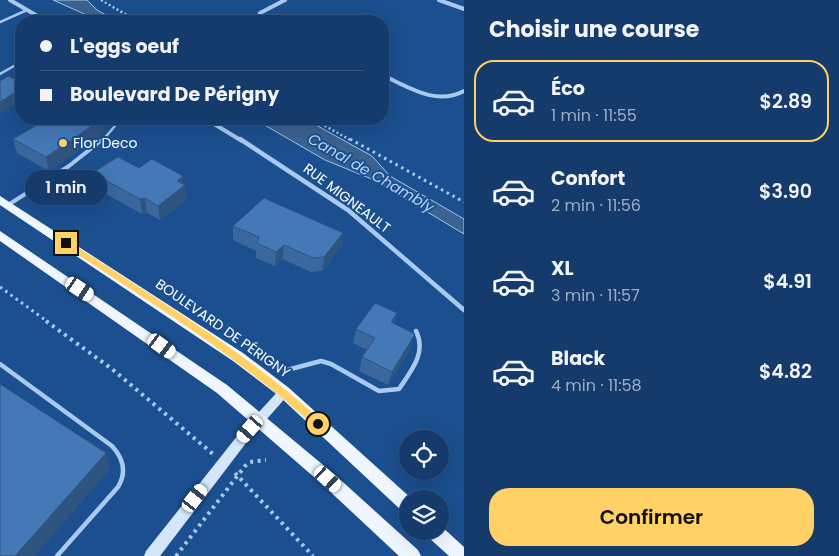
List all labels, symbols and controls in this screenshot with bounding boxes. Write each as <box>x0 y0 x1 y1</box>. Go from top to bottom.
text: Choisir une course <box>489 14 699 45</box>
text: L'eggs oeuf <box>70 33 179 60</box>
text: Éco <box>551 75 585 102</box>
icon: car <box>491 79 536 124</box>
text: Boulevard De Périgny <box>70 81 279 108</box>
text: $2.89 <box>760 88 812 115</box>
text: 1 min · 11:55 <box>551 104 637 127</box>
water label: Canal de Chambly <box>304 128 439 218</box>
place label: Flor Deco <box>73 133 137 153</box>
marker: Flor Deco <box>57 137 69 149</box>
street label: RUE MIGNEAULT <box>299 158 395 238</box>
text: Confort <box>551 165 625 192</box>
icon: car <box>491 169 536 214</box>
callout: 1 min <box>25 170 107 206</box>
text: 1 min <box>45 176 87 199</box>
text: $3.90 <box>759 178 812 205</box>
text: 2 min · 11:56 <box>551 194 641 217</box>
route end <box>55 232 77 254</box>
text: XL <box>551 255 574 282</box>
icon: car <box>491 259 536 304</box>
text: $4.91 <box>763 268 812 295</box>
car <box>63 274 96 304</box>
street label: BOULEVARD DE PÉRIGNY <box>152 274 294 382</box>
text: 3 min · 11:57 <box>551 284 640 307</box>
car <box>145 331 178 361</box>
text: Black <box>551 345 605 372</box>
icon: car <box>491 349 536 394</box>
text: $4.82 <box>759 358 812 385</box>
text: 4 min · 11:58 <box>551 374 642 397</box>
car <box>234 413 265 445</box>
route start <box>307 413 329 435</box>
map controls <box>399 430 449 540</box>
button: locate <box>399 430 449 480</box>
car <box>311 463 344 495</box>
car <box>179 482 210 514</box>
button: Confirmer <box>489 488 814 546</box>
button: layers <box>399 490 449 540</box>

